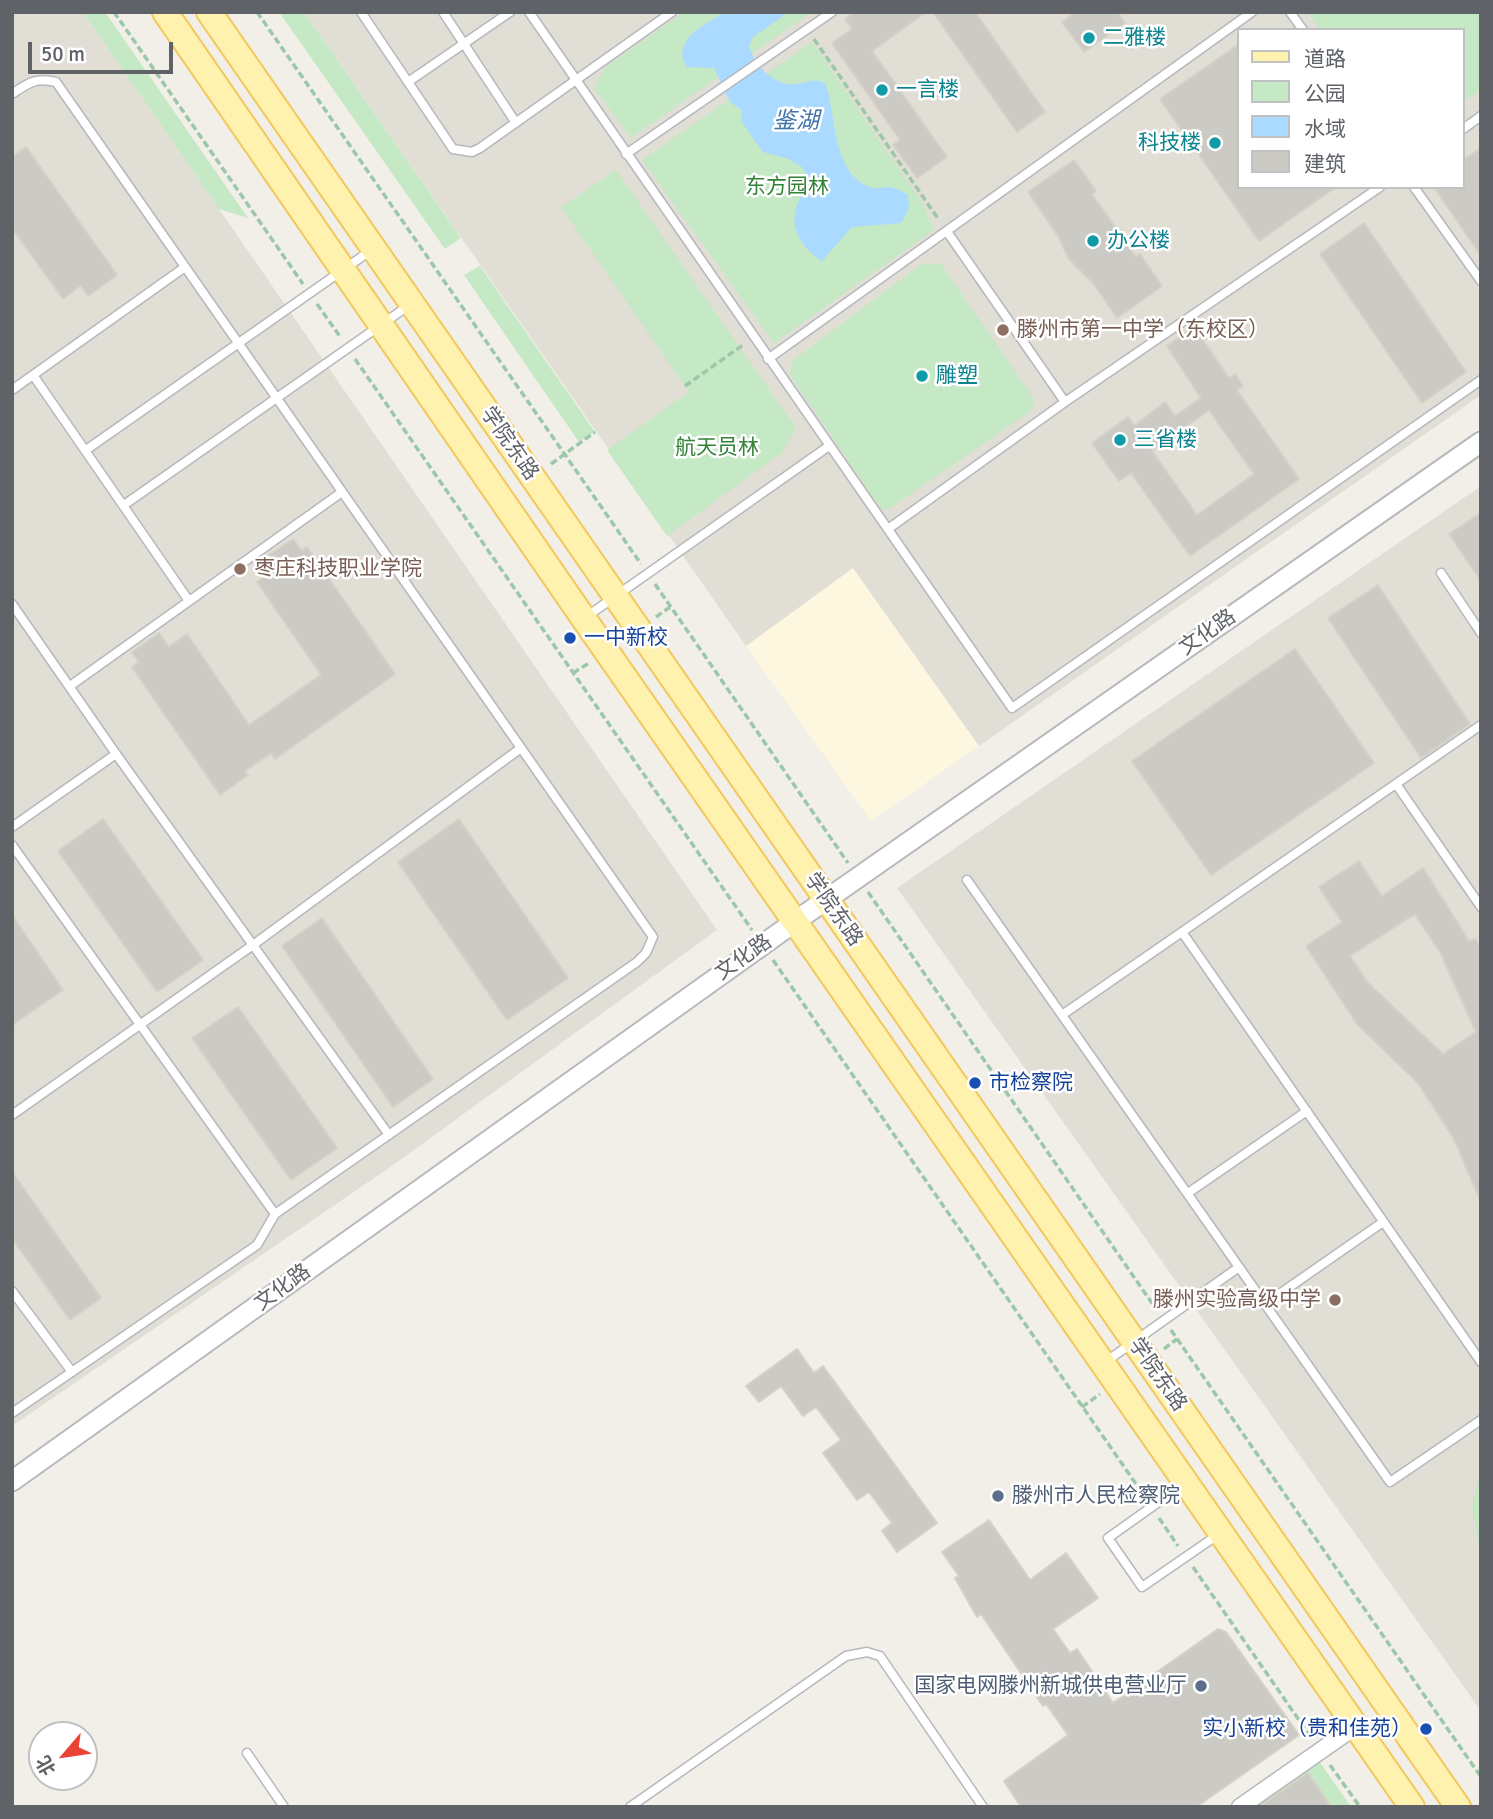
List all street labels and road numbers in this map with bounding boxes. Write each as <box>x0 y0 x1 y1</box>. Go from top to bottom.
street label: 学院东路 <box>475 402 543 486</box>
street label: 文化路 <box>1175 605 1241 661</box>
street label: 学院东路 <box>799 868 867 952</box>
street label: 文化路 <box>711 930 777 986</box>
street label: 文化路 <box>250 1259 316 1317</box>
street label: 学院东路 <box>1123 1333 1191 1417</box>

